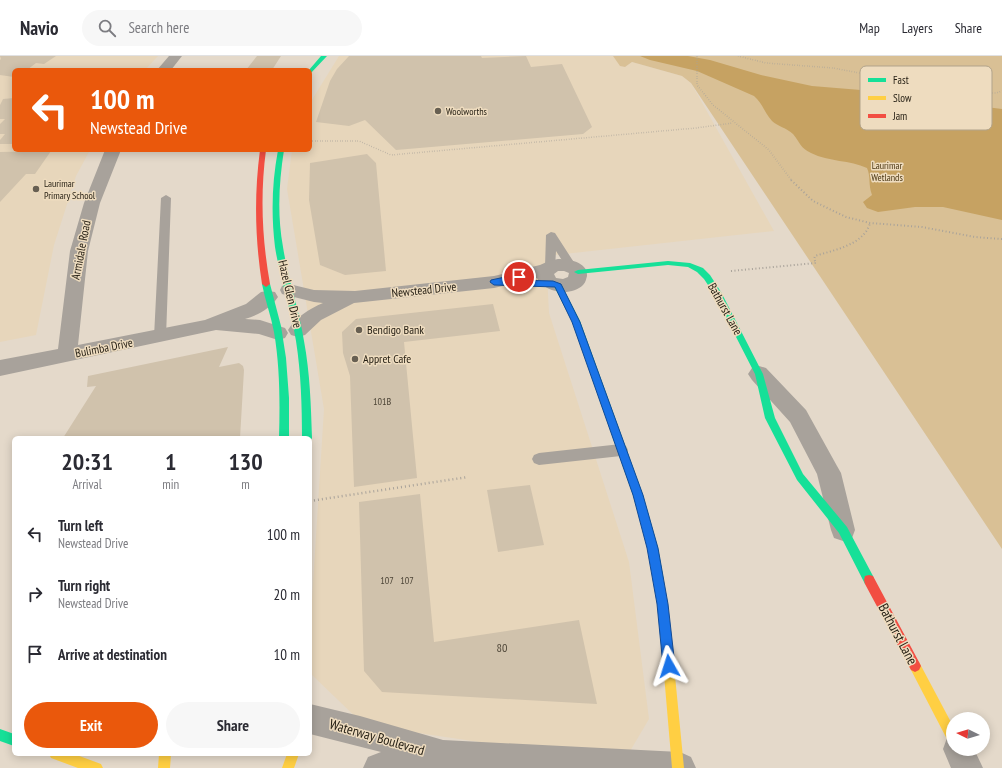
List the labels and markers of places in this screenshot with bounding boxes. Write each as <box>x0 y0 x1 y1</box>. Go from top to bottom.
place label: Woolworths <box>446 105 488 118</box>
marker: Woolworths <box>433 106 443 116</box>
place label: Laurimar Primary School <box>44 177 96 202</box>
marker: Laurimar Primary School <box>31 184 41 194</box>
pin <box>502 260 536 294</box>
place label: Bendigo Bank <box>367 322 424 337</box>
marker: Bendigo Bank <box>354 325 364 335</box>
place label: Appret Cafe <box>363 351 411 366</box>
marker: Appret Cafe <box>350 354 360 364</box>

